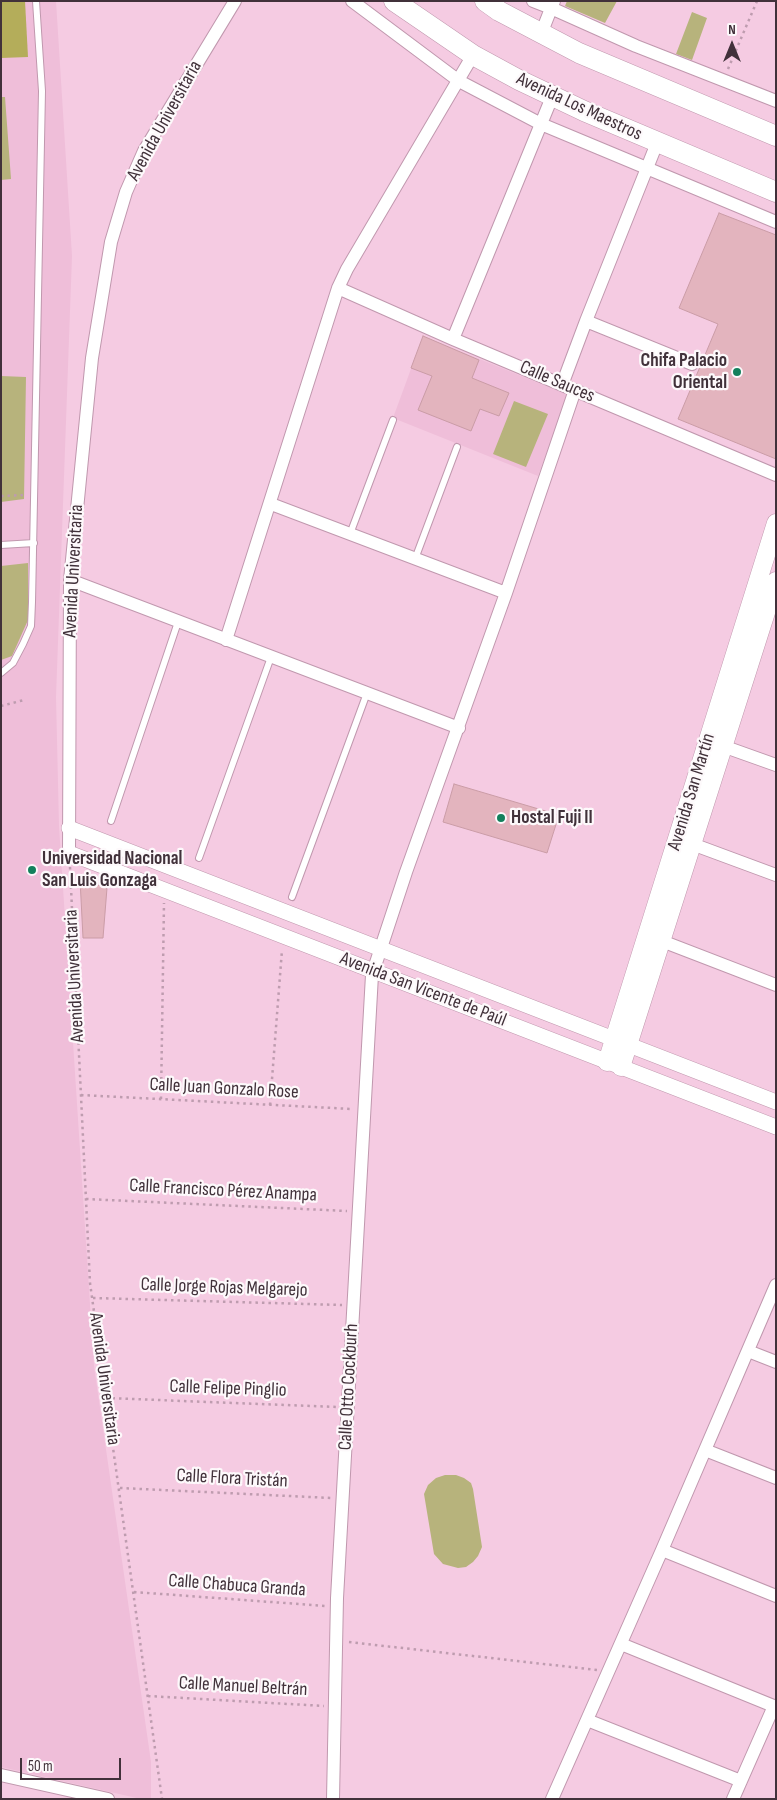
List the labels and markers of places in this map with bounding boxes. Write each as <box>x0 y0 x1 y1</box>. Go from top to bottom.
place label: Chifa Palacio Oriental <box>641 350 727 394</box>
marker: Chifa Palacio Oriental <box>731 366 743 378</box>
place label: Hostal Fuji II <box>511 807 593 829</box>
marker: Hostal Fuji II <box>495 812 507 824</box>
place label: Universidad Nacional San Luis Gonzaga <box>42 848 182 892</box>
marker: Universidad Nacional San Luis Gonzaga <box>26 864 38 876</box>

